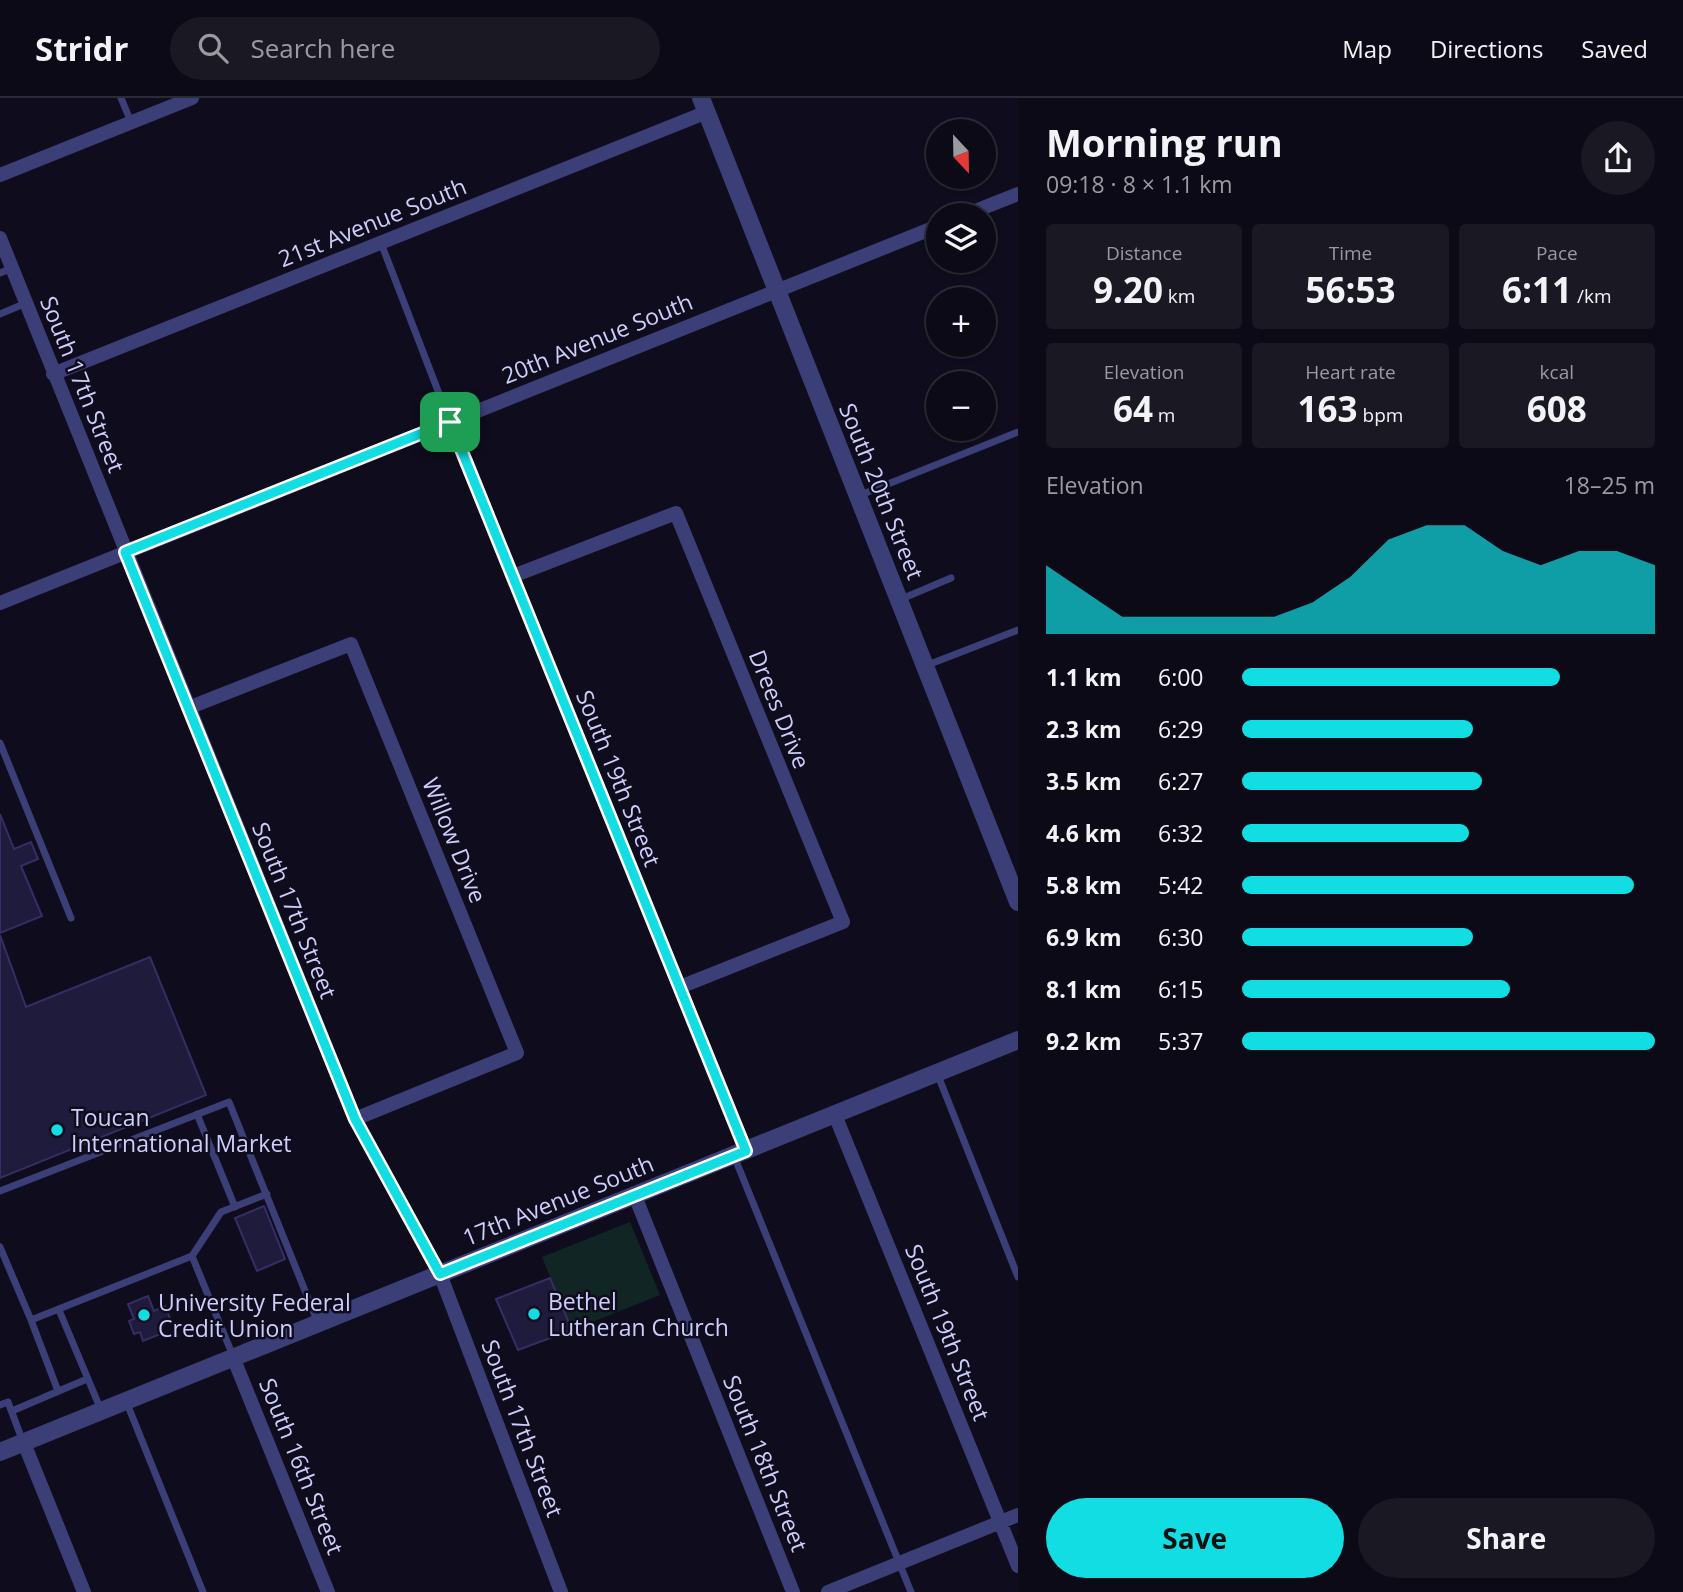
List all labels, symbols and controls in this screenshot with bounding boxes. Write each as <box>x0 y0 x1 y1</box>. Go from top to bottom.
search box <box>170 17 660 80</box>
text: Stridr <box>35 26 128 71</box>
icon: search <box>194 29 232 67</box>
text: Search here <box>250 30 395 66</box>
text: Map <box>1342 32 1392 65</box>
text: Directions <box>1430 32 1543 65</box>
text: Saved <box>1581 32 1648 65</box>
text: Morning run <box>1046 116 1283 168</box>
north arrow <box>926 119 996 189</box>
map controls <box>926 119 996 441</box>
button: share <box>1581 121 1655 195</box>
text: 09:18 · 8 × 1.1 km <box>1046 168 1233 200</box>
street label: 21st Avenue South <box>273 170 471 274</box>
button: layers <box>926 203 996 273</box>
text: Distance <box>1106 240 1182 266</box>
text: Time <box>1329 240 1372 266</box>
text: Pace <box>1536 240 1578 266</box>
text: 9.20 <box>1093 266 1163 313</box>
text: 56:53 <box>1305 266 1396 313</box>
text: 6:11 <box>1502 266 1572 313</box>
text: km <box>1163 283 1195 309</box>
text: /km <box>1572 283 1612 309</box>
street label: 20th Avenue South <box>497 285 697 391</box>
button: + <box>926 287 996 357</box>
street label: South 17th Street <box>33 291 133 477</box>
text: Elevation <box>1104 359 1185 385</box>
text: Heart rate <box>1305 359 1396 385</box>
text: kcal <box>1540 359 1574 385</box>
button: − <box>926 371 996 441</box>
text: 64 <box>1113 385 1153 432</box>
text: 163 <box>1298 385 1358 432</box>
text: 608 <box>1527 385 1587 432</box>
pin <box>420 392 480 452</box>
street label: South 20th Street <box>832 398 932 584</box>
text: m <box>1153 402 1175 428</box>
text: bpm <box>1358 402 1403 428</box>
icon: arrive <box>431 403 469 441</box>
text: Elevation <box>1046 469 1144 501</box>
text: 18–25 m <box>1564 469 1655 501</box>
street label: Drees Drive <box>742 645 818 773</box>
text: 1.1 km <box>1046 661 1122 693</box>
text: 6:00 <box>1158 661 1204 693</box>
street label: South 19th Street <box>569 685 669 871</box>
text: 2.3 km <box>1046 713 1122 745</box>
text: 6:29 <box>1158 713 1204 745</box>
text: 3.5 km <box>1046 765 1122 797</box>
text: 6:27 <box>1158 765 1204 797</box>
street label: Willow Drive <box>415 773 495 907</box>
street label: South 17th Street <box>245 817 345 1003</box>
text: 4.6 km <box>1046 817 1122 849</box>
text: 6:32 <box>1158 817 1204 849</box>
text: 5.8 km <box>1046 869 1122 901</box>
text: 5:42 <box>1158 869 1204 901</box>
text: 6.9 km <box>1046 921 1122 953</box>
text: 6:30 <box>1158 921 1204 953</box>
text: 8.1 km <box>1046 973 1122 1005</box>
text: 6:15 <box>1158 973 1204 1005</box>
text: 9.2 km <box>1046 1025 1122 1057</box>
text: 5:37 <box>1158 1025 1204 1057</box>
place label: Toucan International Market <box>71 1101 292 1159</box>
marker: Toucan International Market <box>49 1122 65 1138</box>
street label: 17th Avenue South <box>458 1147 658 1253</box>
street label: South 19th Street <box>898 1239 998 1425</box>
place label: Bethel Lutheran Church <box>548 1285 729 1343</box>
place label: University Federal Credit Union <box>158 1286 351 1344</box>
marker: Bethel Lutheran Church <box>526 1306 542 1322</box>
marker: University Federal Credit Union <box>136 1307 152 1323</box>
street label: South 17th Street <box>474 1335 572 1521</box>
street label: South 18th Street <box>716 1370 816 1556</box>
street label: South 16th Street <box>252 1373 352 1559</box>
button: Save <box>1046 1498 1344 1578</box>
button: Share <box>1358 1498 1655 1578</box>

